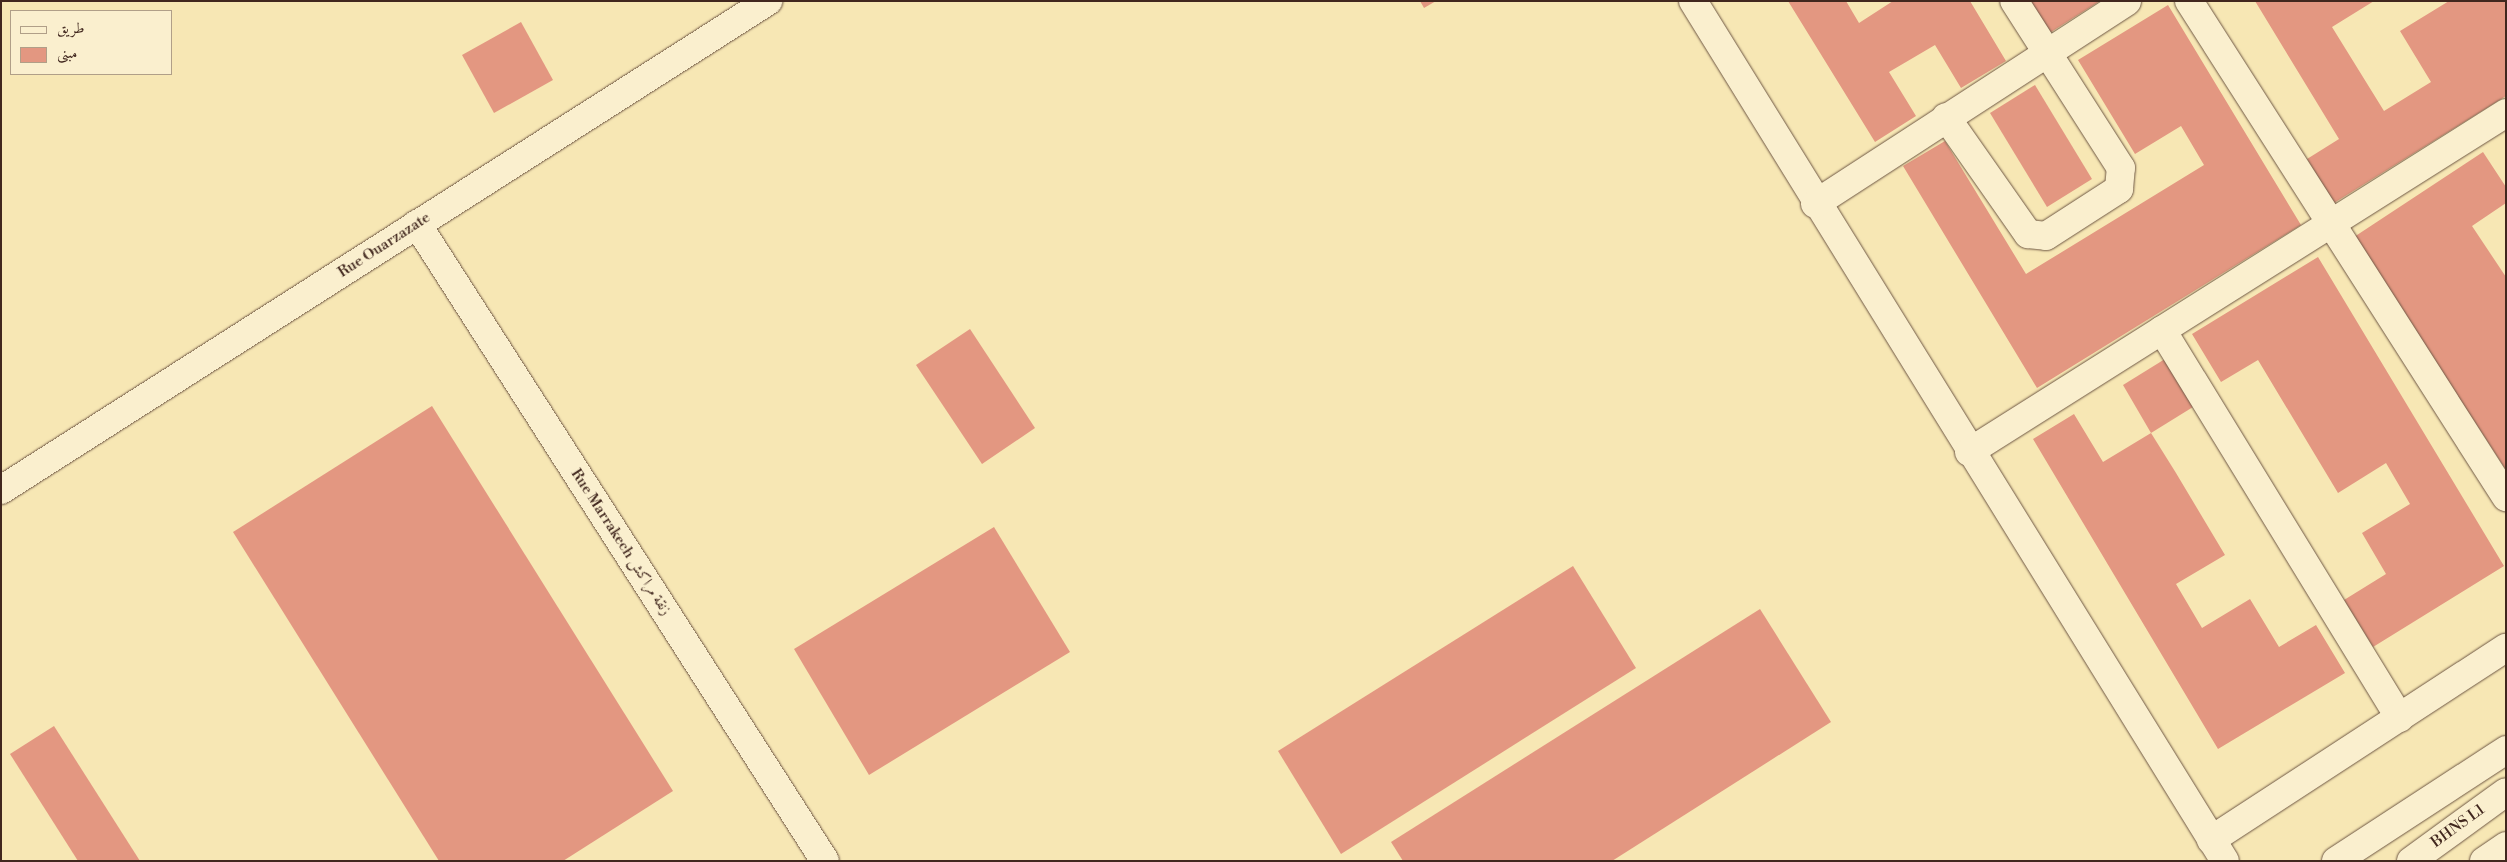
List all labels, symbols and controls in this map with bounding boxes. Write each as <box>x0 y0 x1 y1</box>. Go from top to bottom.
legend <box>10 10 172 75</box>
text: طريق <box>57 19 84 38</box>
text: مبنى <box>57 44 77 63</box>
street label: Rue Ouarzazate <box>335 209 433 281</box>
street label: Rue Marrakech زنقة مراكش <box>567 465 675 619</box>
street label: BHNS L1 <box>2428 801 2488 851</box>

